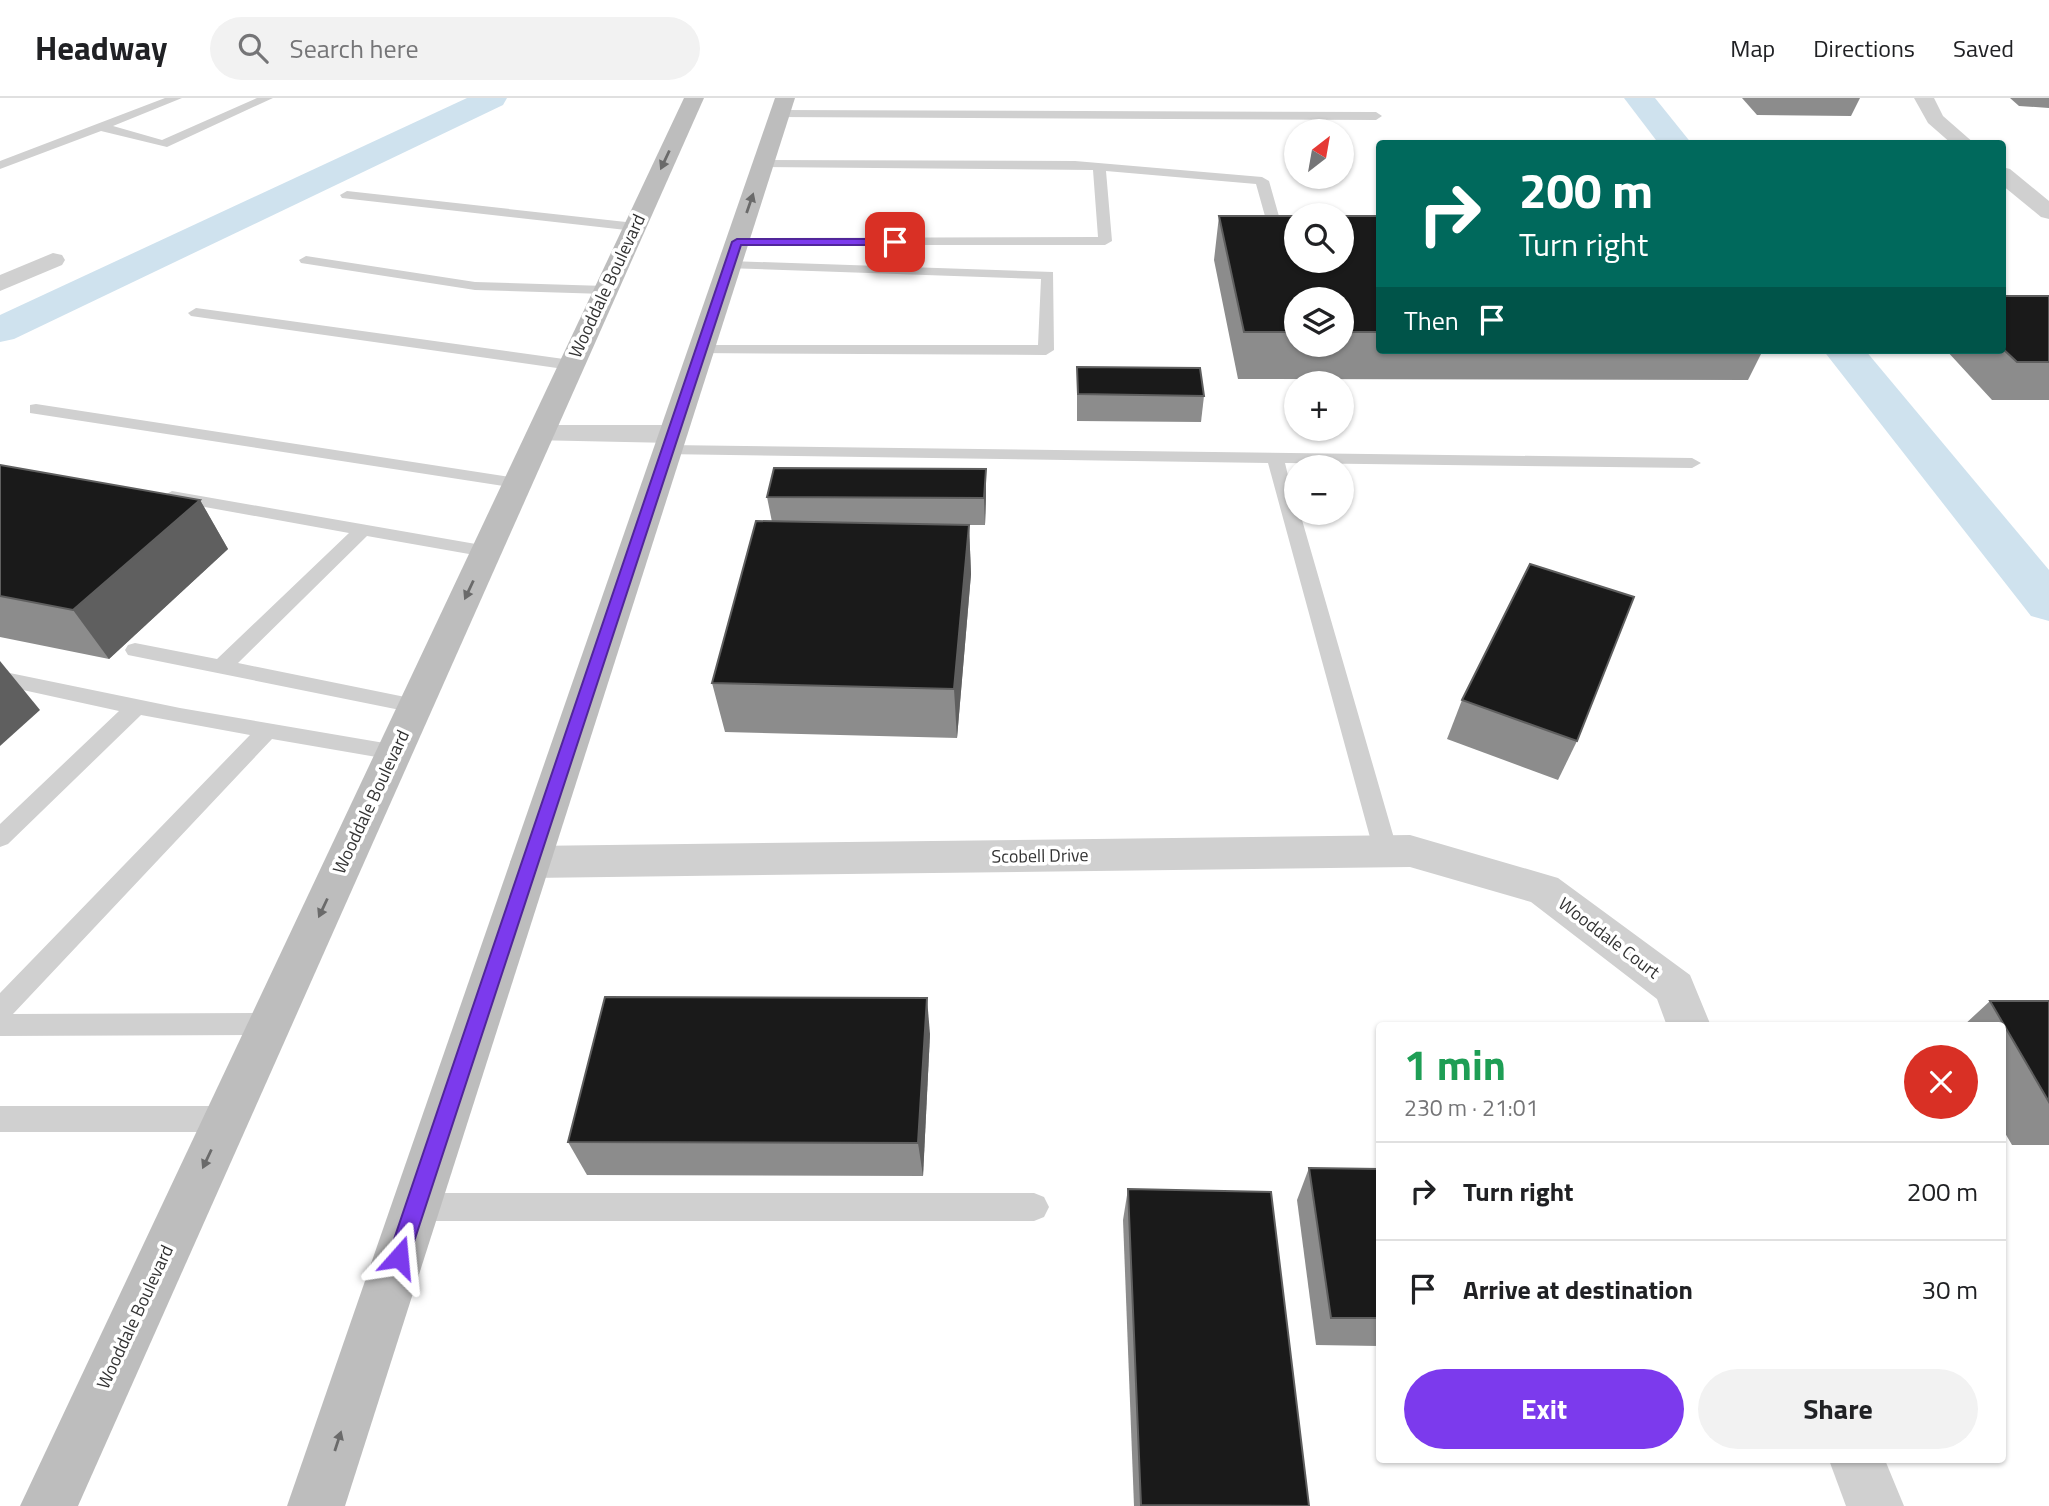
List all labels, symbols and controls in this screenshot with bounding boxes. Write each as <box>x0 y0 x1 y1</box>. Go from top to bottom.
search box <box>210 17 700 80</box>
text: Headway <box>35 23 168 73</box>
icon: search <box>234 29 272 67</box>
text: Search here <box>290 29 419 68</box>
text: Map <box>1730 30 1775 66</box>
text: Directions <box>1813 30 1915 66</box>
text: Saved <box>1953 30 2014 66</box>
north arrow <box>1284 119 1354 189</box>
map controls <box>1284 119 1354 525</box>
one-way arrow <box>659 150 671 170</box>
text: 200 m <box>1519 152 1653 227</box>
icon: right <box>1404 168 1495 259</box>
one-way arrow <box>745 192 756 213</box>
button: search <box>1284 203 1354 273</box>
street label: Wooddale Boulevard <box>561 209 652 362</box>
pin <box>865 212 925 272</box>
text: Turn right <box>1519 220 1648 268</box>
icon: arrive <box>876 223 914 261</box>
button: layers <box>1284 287 1354 357</box>
text: Then <box>1404 301 1459 340</box>
icon: arrive <box>1473 301 1511 339</box>
button: + <box>1284 371 1354 441</box>
button: − <box>1284 455 1354 525</box>
one-way arrow <box>463 580 474 600</box>
street label: Wooddale Boulevard <box>325 725 416 878</box>
street label: Scobell Drive <box>991 841 1089 870</box>
street label: Wooddale Court <box>1553 890 1666 985</box>
one-way arrow <box>317 898 329 918</box>
text: 1 min <box>1404 1032 1506 1096</box>
button: close <box>1904 1045 1978 1119</box>
text: 230 m · 21:01 <box>1404 1090 1539 1125</box>
one-way arrow <box>202 1149 213 1169</box>
icon: right <box>1404 1172 1442 1210</box>
text: Turn right <box>1463 1172 1574 1211</box>
text: 200 m <box>1907 1172 1978 1211</box>
position arrow <box>362 1220 436 1294</box>
street label: Wooddale Boulevard <box>89 1240 180 1393</box>
icon: arrive <box>1404 1270 1442 1308</box>
text: Arrive at destination <box>1463 1270 1693 1309</box>
text: 30 m <box>1921 1270 1978 1309</box>
button: Exit <box>1404 1369 1684 1449</box>
button: Share <box>1698 1369 1978 1449</box>
one-way arrow <box>333 1431 343 1452</box>

